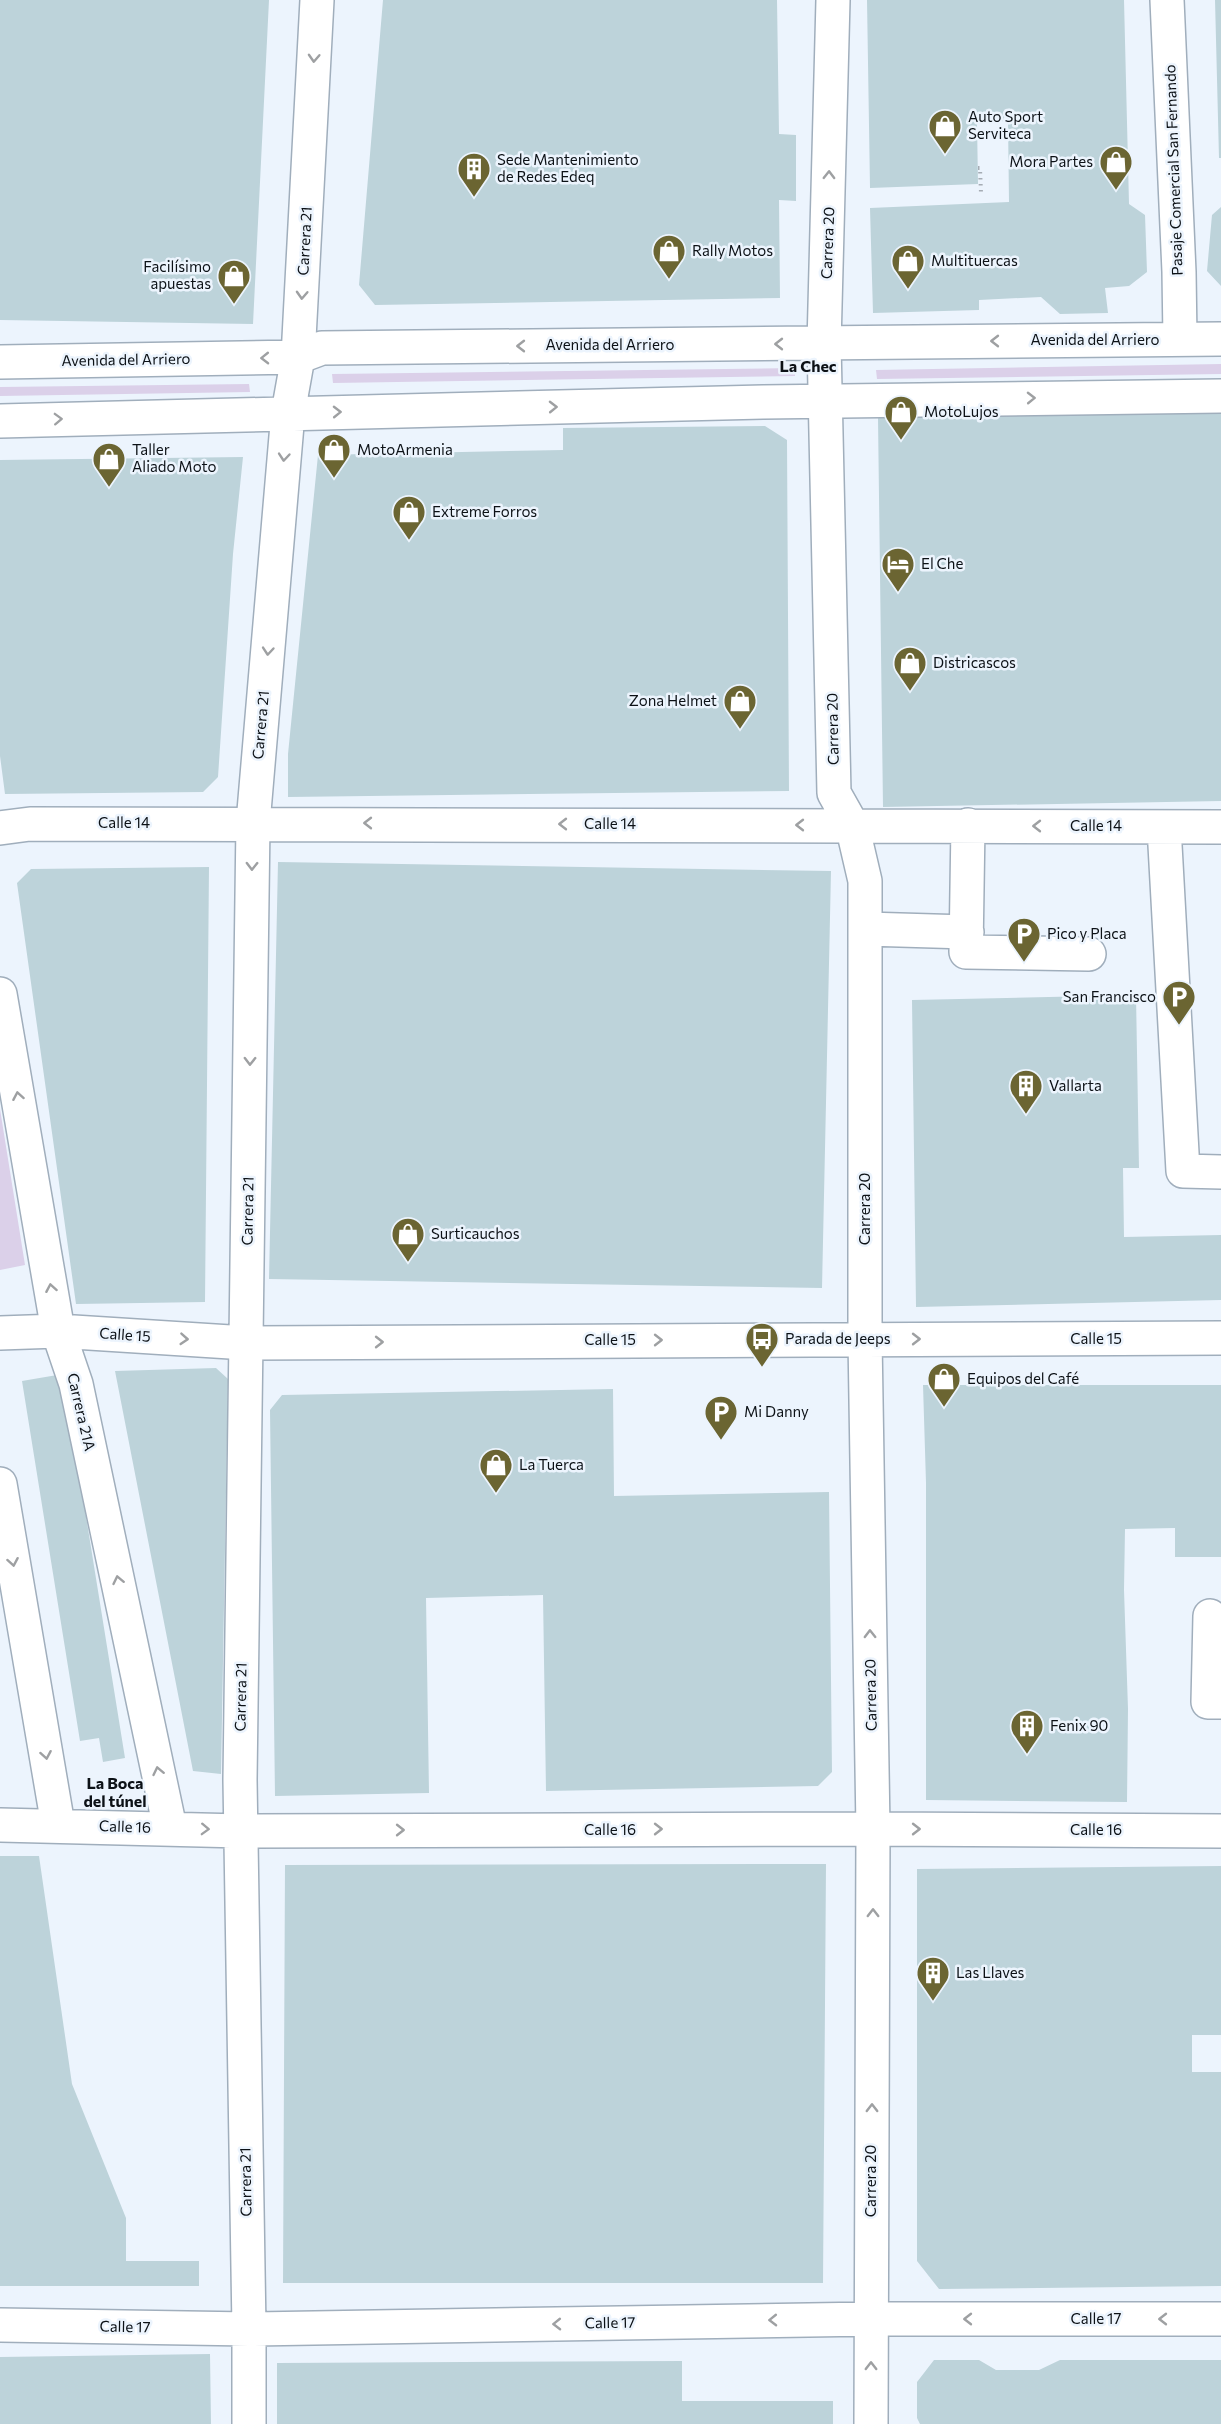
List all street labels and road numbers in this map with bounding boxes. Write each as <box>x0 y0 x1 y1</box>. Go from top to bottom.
street label: Pasaje Comercial San Fernando <box>1160 64 1186 276</box>
street label: Carrera 21 <box>293 206 315 276</box>
street label: Carrera 20 <box>817 206 837 279</box>
street label: Avenida del Arriero <box>1030 330 1160 348</box>
street label: Avenida del Arriero <box>545 335 675 353</box>
street label: Avenida del Arriero <box>61 349 191 369</box>
street label: Carrera 21 <box>248 690 272 760</box>
street label: Carrera 20 <box>822 693 842 765</box>
street label: Calle 14 <box>98 813 150 831</box>
street label: Calle 14 <box>584 814 636 832</box>
street label: Calle 14 <box>1070 816 1122 834</box>
street label: Carrera 20 <box>855 1173 873 1245</box>
street label: Carrera 21 <box>237 1176 257 1246</box>
street label: Calle 15 <box>99 1323 151 1345</box>
street label: Calle 15 <box>1070 1329 1122 1347</box>
street label: Calle 15 <box>584 1330 636 1348</box>
street label: Carrera 21A <box>64 1371 100 1452</box>
street label: Carrera 20 <box>860 1659 880 1731</box>
street label: Carrera 21 <box>230 1662 250 1732</box>
street label: Calle 16 <box>99 1816 151 1836</box>
street label: Calle 16 <box>584 1820 636 1838</box>
street label: Calle 16 <box>1070 1820 1122 1838</box>
street label: Carrera 20 <box>861 2145 879 2217</box>
street label: Carrera 21 <box>235 2147 255 2217</box>
street label: Calle 17 <box>1071 2309 1122 2327</box>
street label: Calle 17 <box>584 2313 636 2331</box>
street label: Calle 17 <box>99 2317 151 2335</box>

